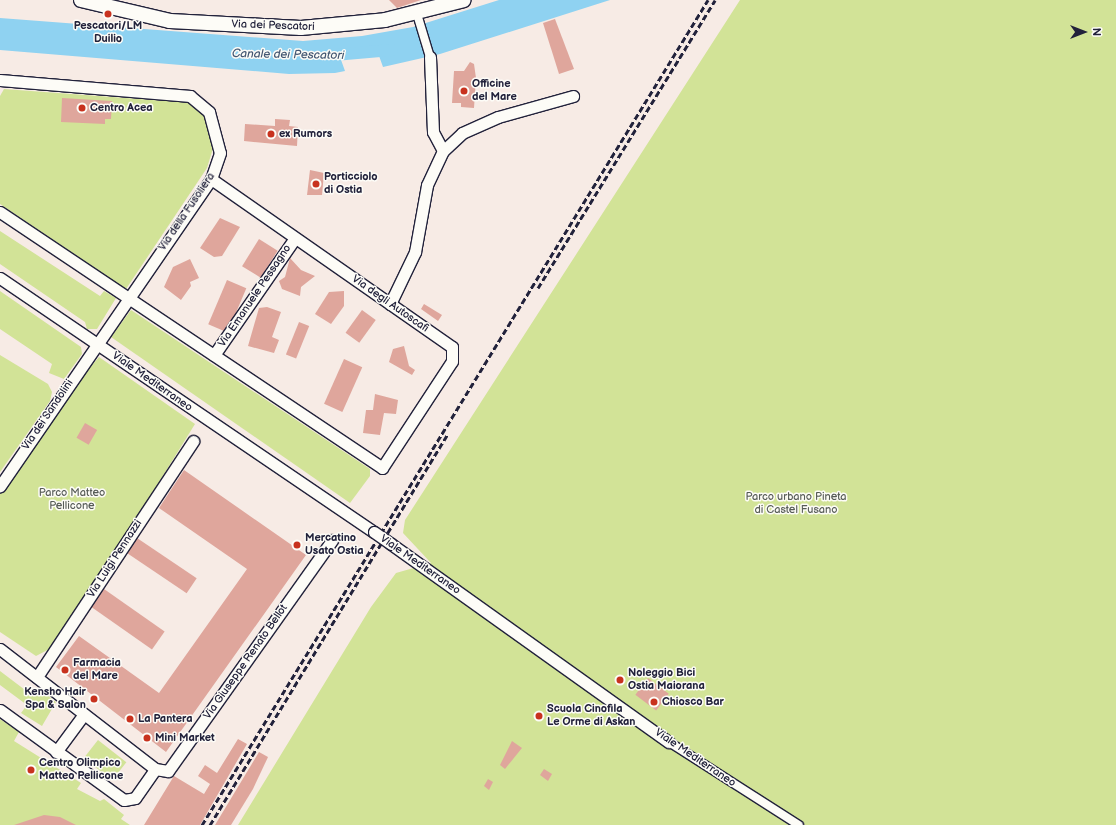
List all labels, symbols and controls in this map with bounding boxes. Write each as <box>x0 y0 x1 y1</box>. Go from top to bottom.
marker: Pescatori/LM Duilio <box>103 9 113 19</box>
north arrow <box>1064 12 1104 52</box>
street label: Via dei Pescatori <box>231 18 315 34</box>
place label: Pescatori/LM Duilio <box>74 20 142 46</box>
text: N <box>1090 28 1103 36</box>
water label: Canale dei Pescatori <box>232 47 344 63</box>
place label: Officine del Mare <box>472 78 517 104</box>
marker: Officine del Mare <box>459 86 469 96</box>
place label: Centro Acea <box>90 101 153 115</box>
marker: Centro Acea <box>77 103 87 113</box>
place label: ex Rumors <box>279 127 332 141</box>
marker: ex Rumors <box>266 129 276 139</box>
street label: Via della Fusoliera <box>156 171 218 253</box>
place label: Porticciolo di Ostia <box>324 171 378 197</box>
marker: Porticciolo di Ostia <box>311 179 321 189</box>
street label: Via Emanuele Pessagno <box>216 242 294 350</box>
street label: Via degli Autoscafi <box>349 273 431 335</box>
street label: Viale Mediterraneo <box>109 349 195 415</box>
street label: Via dei Sandolini <box>19 377 77 453</box>
park label: Parco Matteo Pellicone <box>39 487 105 513</box>
park label: Parco urbano Pineta di Castel Fusano <box>746 491 846 517</box>
street label: Via Luigi Pennazzi <box>85 518 145 600</box>
place label: Mercatino Usato Ostia <box>305 532 363 558</box>
street label: Viale Mediterraneo <box>377 532 463 598</box>
marker: Mercatino Usato Ostia <box>292 540 302 550</box>
street label: Via Giuseppe Renato Bellot <box>201 602 291 722</box>
place label: Farmacia del Mare <box>73 657 121 683</box>
marker: Farmacia del Mare <box>60 665 70 675</box>
place label: Noleggio Bici Ostia Maiorana <box>628 667 705 693</box>
marker: Noleggio Bici Ostia Maiorana <box>615 675 625 685</box>
place label: Kensho Hair Spa & Salon <box>24 686 86 712</box>
marker: Kensho Hair Spa & Salon <box>89 694 99 704</box>
place label: Chiosco Bar <box>662 695 724 709</box>
marker: Chiosco Bar <box>649 697 659 707</box>
place label: Scuola Cinofila Le Orme di Askan <box>547 703 635 729</box>
marker: Scuola Cinofila Le Orme di Askan <box>534 711 544 721</box>
place label: La Pantera <box>138 712 193 726</box>
marker: La Pantera <box>125 714 135 724</box>
street label: Viale Mediterraneo <box>652 726 738 790</box>
place label: Mini Market <box>155 731 215 745</box>
marker: Mini Market <box>142 733 152 743</box>
place label: Centro Olimpico Matteo Pellicone <box>39 757 123 783</box>
marker: Centro Olimpico Matteo Pellicone <box>26 765 36 775</box>

